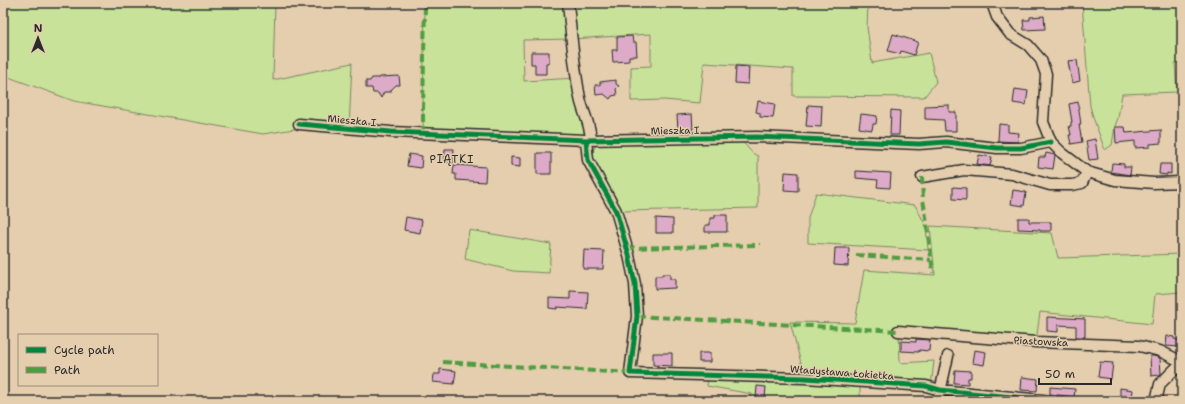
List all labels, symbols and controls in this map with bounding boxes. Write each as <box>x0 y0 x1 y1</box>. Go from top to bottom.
north arrow <box>18 18 58 58</box>
text: N <box>34 21 43 36</box>
street label: Mieszka I <box>327 112 377 129</box>
street label: Mieszka I <box>650 124 700 137</box>
district label: PIĄTKI <box>430 152 474 167</box>
legend <box>18 334 158 386</box>
street label: Piastowska <box>1013 334 1069 349</box>
text: Cycle path <box>54 342 115 358</box>
scale bar <box>1039 360 1111 386</box>
text: Path <box>54 362 80 378</box>
street label: Władysława Łokietka <box>790 362 895 383</box>
text: 50 m <box>1045 366 1075 382</box>

